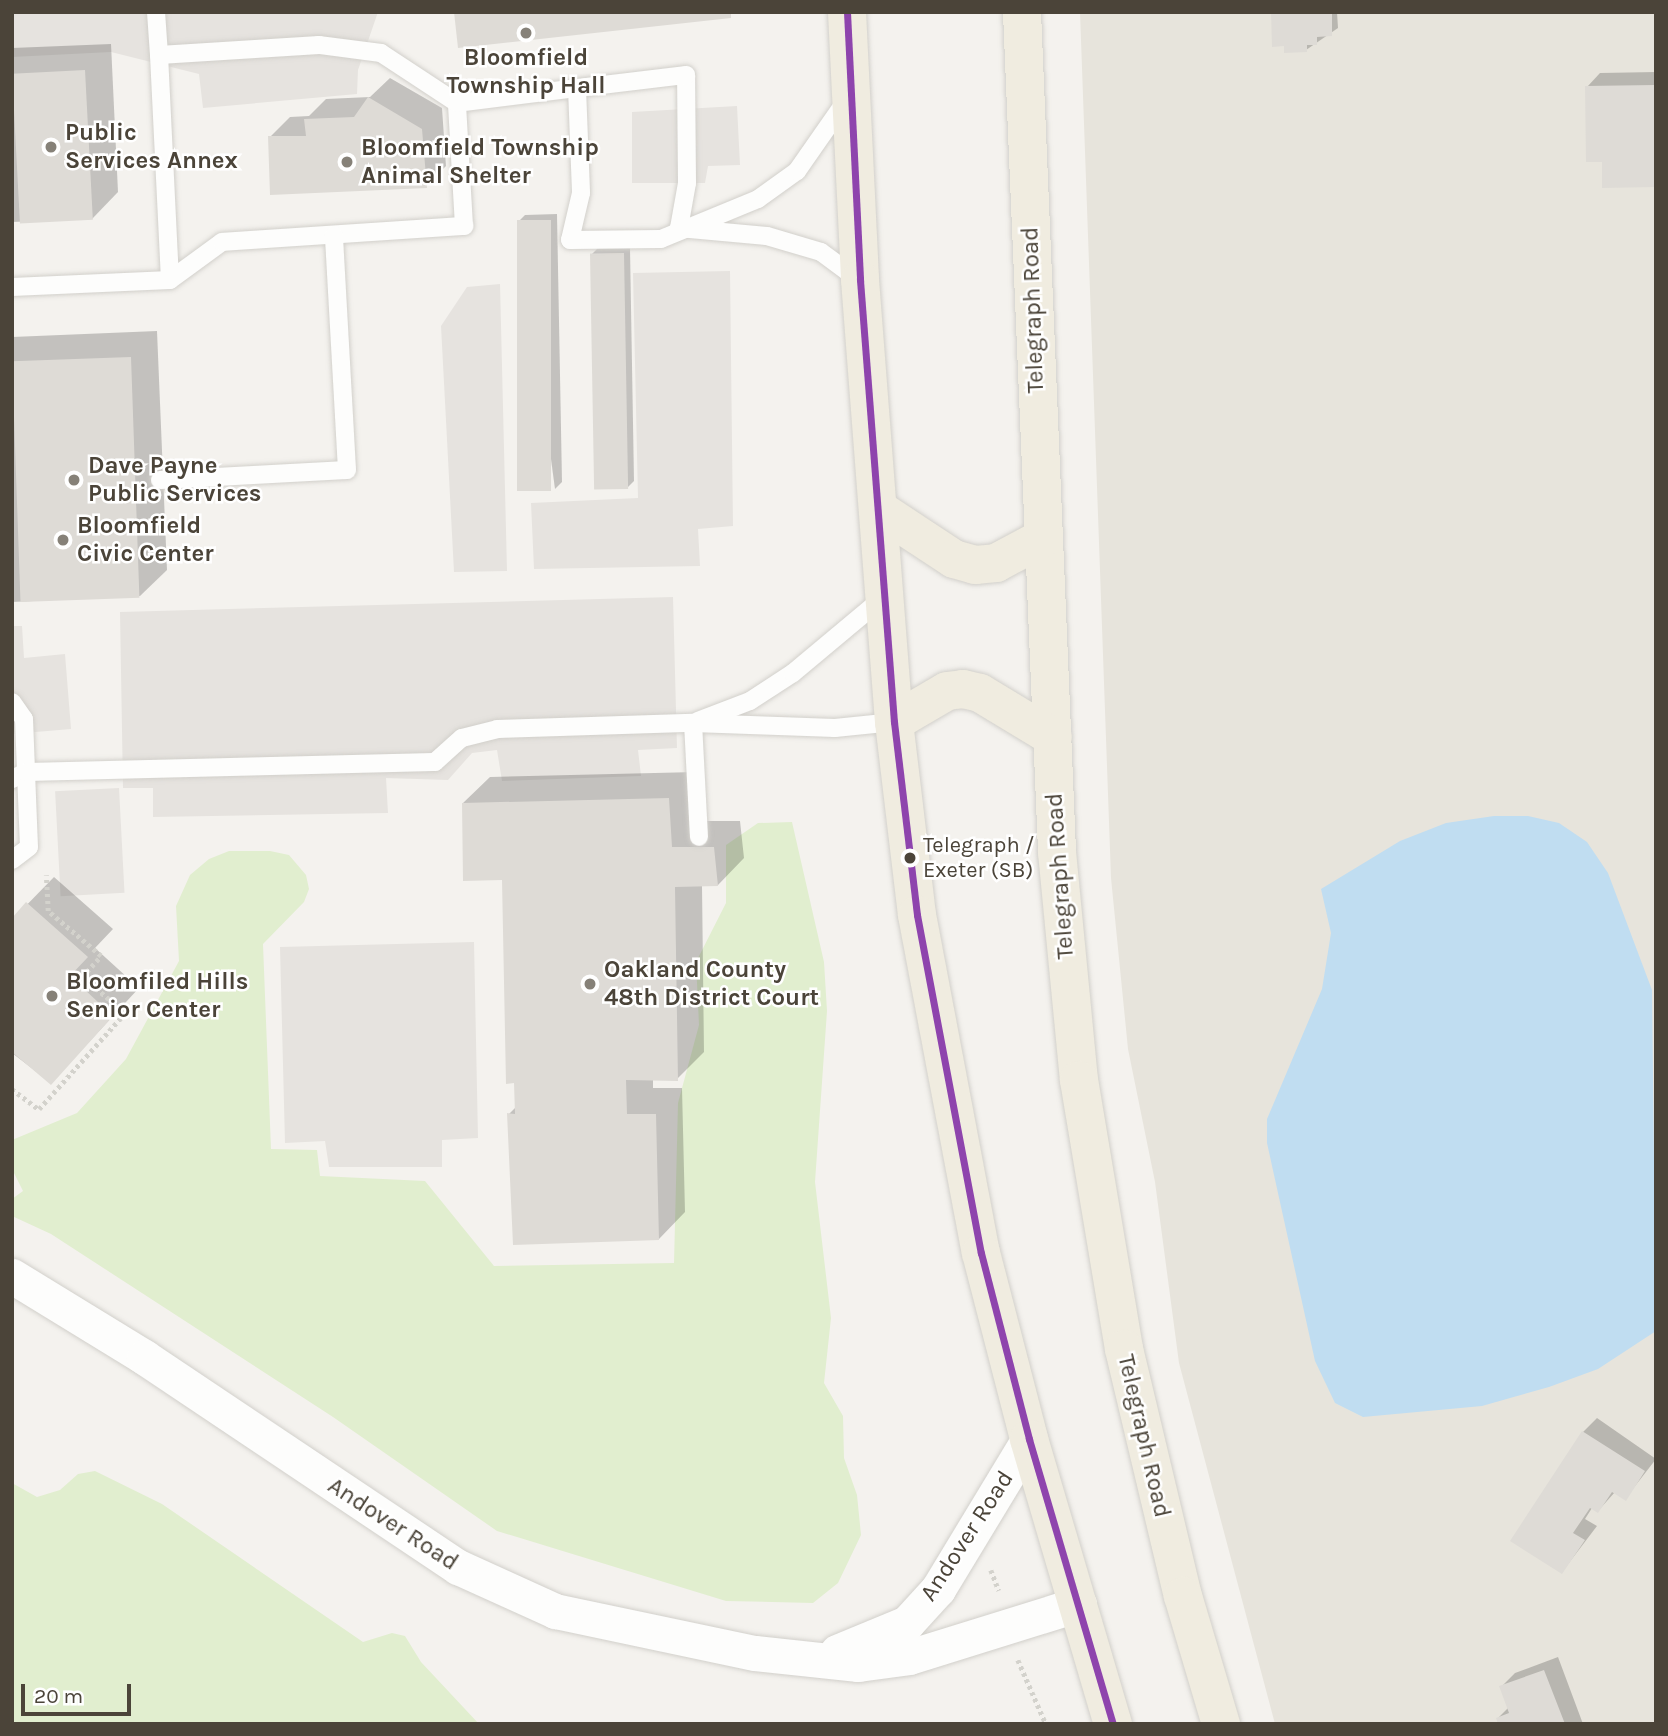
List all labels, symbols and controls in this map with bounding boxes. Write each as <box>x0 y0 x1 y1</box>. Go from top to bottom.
marker: Bloomfield Township Hall <box>518 25 534 41</box>
place label: Bloomfield Township Hall <box>446 44 606 100</box>
place label: Public Services Annex <box>65 119 238 175</box>
place label: Bloomfield Township Animal Shelter <box>361 134 599 190</box>
marker: Public Services Annex <box>43 139 59 155</box>
marker: Bloomfield Township Animal Shelter <box>339 154 355 170</box>
street label: Telegraph Road <box>1016 226 1050 394</box>
place label: Dave Payne Public Services <box>88 452 262 508</box>
marker: Dave Payne Public Services <box>66 472 82 488</box>
place label: Bloomfield Civic Center <box>77 512 214 568</box>
marker: Bloomfield Civic Center <box>55 532 71 548</box>
street label: Telegraph Road <box>1040 792 1080 960</box>
place label: Telegraph / Exeter (SB) <box>923 832 1034 884</box>
marker: Telegraph / Exeter (SB) <box>903 851 917 865</box>
place label: Oakland County 48th District Court <box>604 956 819 1012</box>
place label: Bloomfiled Hills Senior Center <box>66 968 248 1024</box>
marker: Oakland County 48th District Court <box>582 976 598 992</box>
marker: Bloomfiled Hills Senior Center <box>44 988 60 1004</box>
street label: Telegraph Road <box>1111 1352 1177 1520</box>
street label: Andover Road <box>914 1465 1020 1607</box>
street label: Andover Road <box>322 1471 464 1577</box>
scale bar <box>24 1670 135 1714</box>
text: 20 m <box>34 1684 83 1708</box>

